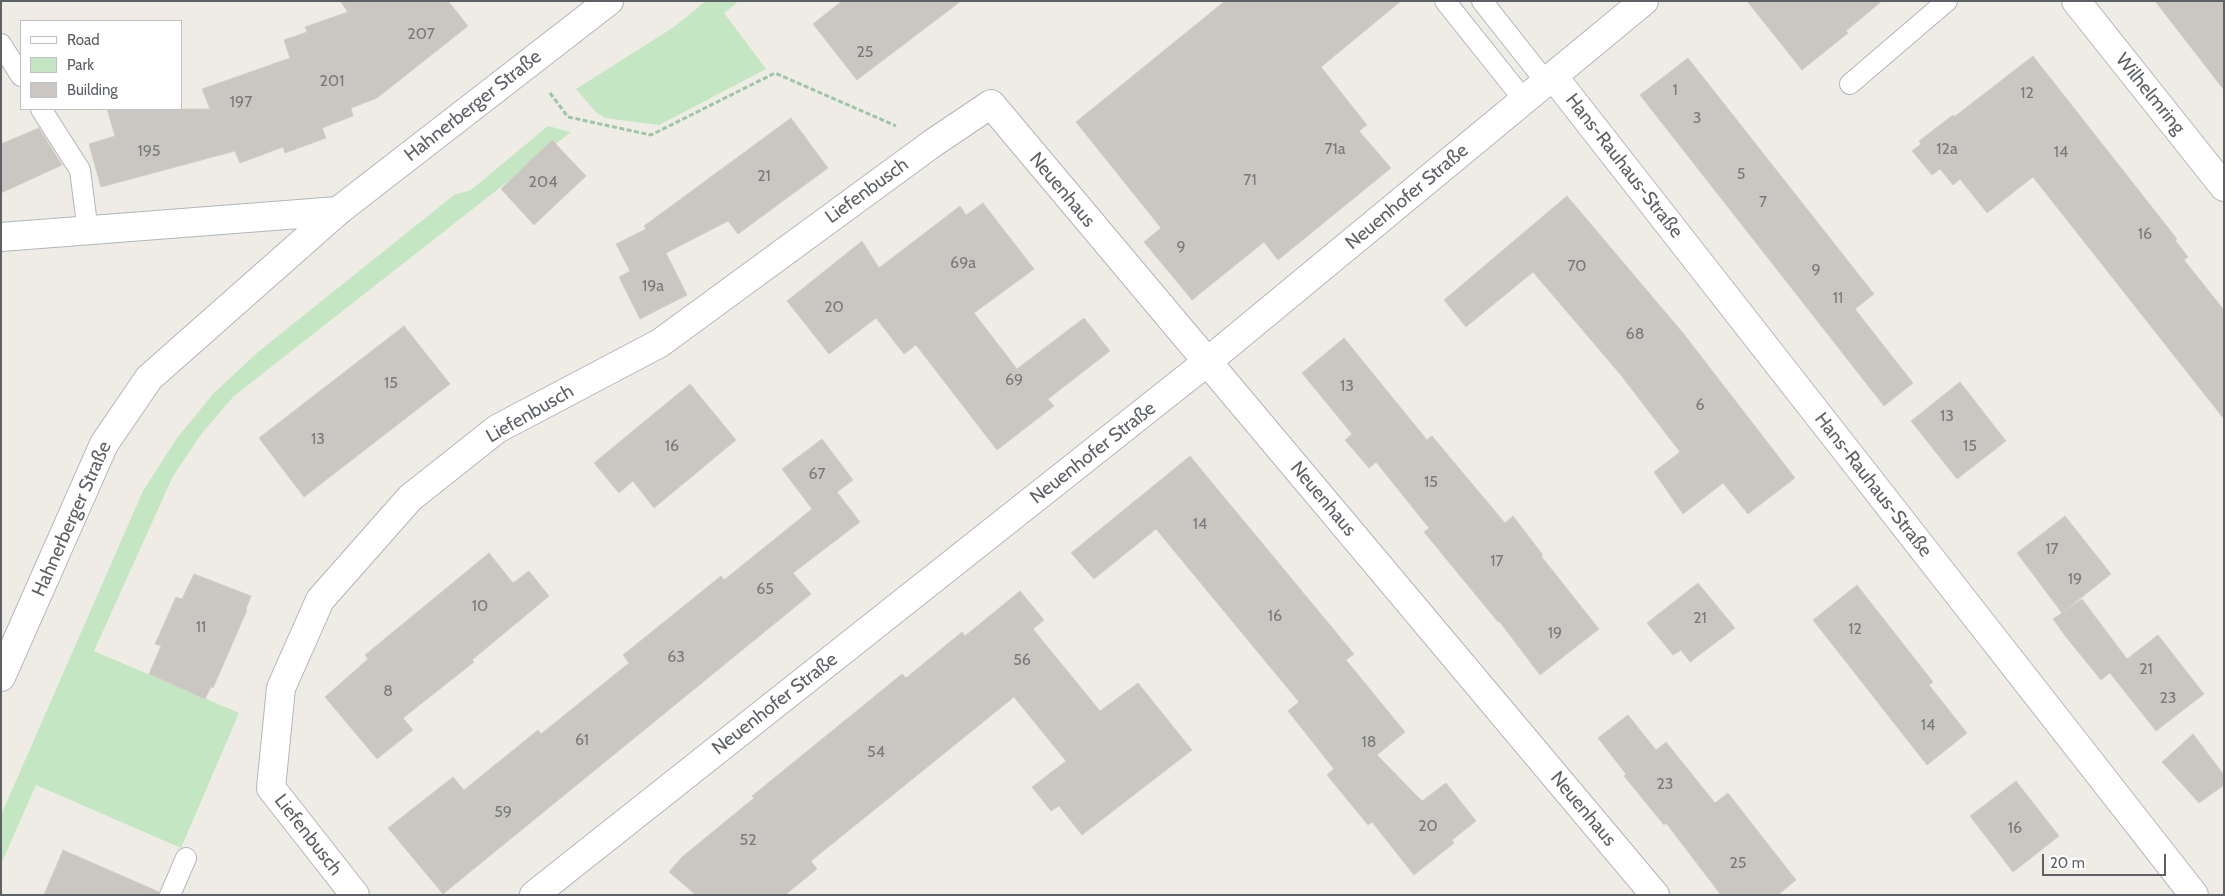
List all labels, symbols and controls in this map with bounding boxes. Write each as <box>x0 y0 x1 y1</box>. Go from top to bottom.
legend <box>20 20 182 110</box>
house number: 207 <box>407 24 435 44</box>
text: Road <box>67 31 100 49</box>
house number: 25 <box>856 42 874 62</box>
street label: Hahnerberger Straße <box>400 45 546 167</box>
street label: Wilhelmring <box>2110 49 2190 139</box>
text: Park <box>67 56 94 74</box>
house number: 201 <box>320 71 344 91</box>
house number: 1 <box>1672 80 1678 100</box>
text: Building <box>67 81 118 99</box>
house number: 12 <box>2020 83 2034 103</box>
street label: Hans-Rauhaus-Straße <box>1560 89 1688 243</box>
house number: 197 <box>230 92 252 112</box>
house number: 3 <box>1693 108 1701 128</box>
house number: 71a <box>1325 139 1345 159</box>
street label: Neuenhofer Straße <box>1341 139 1473 255</box>
house number: 12a <box>1936 139 1958 159</box>
house number: 195 <box>138 141 160 161</box>
house number: 14 <box>2054 142 2068 162</box>
street label: Neuenhaus <box>1024 148 1100 232</box>
street label: Liefenbusch <box>821 153 913 229</box>
house number: 5 <box>1737 164 1745 184</box>
house number: 21 <box>757 166 771 186</box>
house number: 71 <box>1243 170 1257 190</box>
house number: 204 <box>529 172 557 192</box>
house number: 7 <box>1759 192 1767 212</box>
house number: 16 <box>2138 224 2152 244</box>
house number: 9 <box>1176 237 1186 257</box>
house number: 69a <box>950 253 976 273</box>
house number: 70 <box>1567 256 1587 276</box>
house number: 9 <box>1811 260 1821 280</box>
house number: 19a <box>642 276 664 296</box>
house number: 11 <box>1833 288 1843 308</box>
house number: 20 <box>824 297 844 317</box>
house number: 68 <box>1626 324 1644 344</box>
house number: 69 <box>1005 370 1023 390</box>
house number: 15 <box>384 373 398 393</box>
house number: 13 <box>1340 376 1354 396</box>
street label: Liefenbusch <box>482 380 578 448</box>
house number: 6 <box>1695 395 1705 415</box>
street label: Neuenhofer Straße <box>1026 397 1160 509</box>
house number: 13 <box>1940 406 1954 426</box>
street label: Hans-Rauhaus-Straße <box>1809 408 1937 562</box>
house number: 13 <box>311 429 325 449</box>
house number: 16 <box>665 436 679 456</box>
house number: 15 <box>1963 436 1977 456</box>
street label: Hahnerberger Straße <box>28 438 116 600</box>
street label: Neuenhaus <box>1285 457 1361 541</box>
house number: 67 <box>808 464 826 484</box>
house number: 15 <box>1424 472 1438 492</box>
house number: 14 <box>1193 514 1207 534</box>
house number: 17 <box>2045 539 2059 559</box>
house number: 17 <box>1490 551 1504 571</box>
house number: 19 <box>2068 569 2082 589</box>
house number: 65 <box>756 579 774 599</box>
house number: 10 <box>472 596 488 616</box>
house number: 16 <box>1268 606 1282 626</box>
house number: 21 <box>1693 608 1707 628</box>
house number: 11 <box>196 617 206 637</box>
house number: 12 <box>1848 619 1862 639</box>
house number: 19 <box>1548 623 1562 643</box>
house number: 63 <box>667 647 685 667</box>
street label: Neuenhofer Straße <box>708 648 842 760</box>
house number: 56 <box>1013 650 1031 670</box>
house number: 21 <box>2139 659 2153 679</box>
house number: 8 <box>383 681 393 701</box>
house number: 23 <box>2159 688 2177 708</box>
house number: 14 <box>1921 715 1935 735</box>
house number: 61 <box>575 730 589 750</box>
house number: 18 <box>1362 732 1376 752</box>
house number: 54 <box>867 742 885 762</box>
street label: Neuenhaus <box>1545 767 1621 851</box>
house number: 23 <box>1656 774 1674 794</box>
street label: Liefenbusch <box>269 790 347 880</box>
house number: 59 <box>494 802 512 822</box>
house number: 20 <box>1418 816 1438 836</box>
house number: 16 <box>2008 818 2022 838</box>
house number: 52 <box>739 830 757 850</box>
scale bar <box>2045 844 2169 876</box>
house number: 25 <box>1729 853 1747 873</box>
text: 20 m <box>2050 854 2085 872</box>

